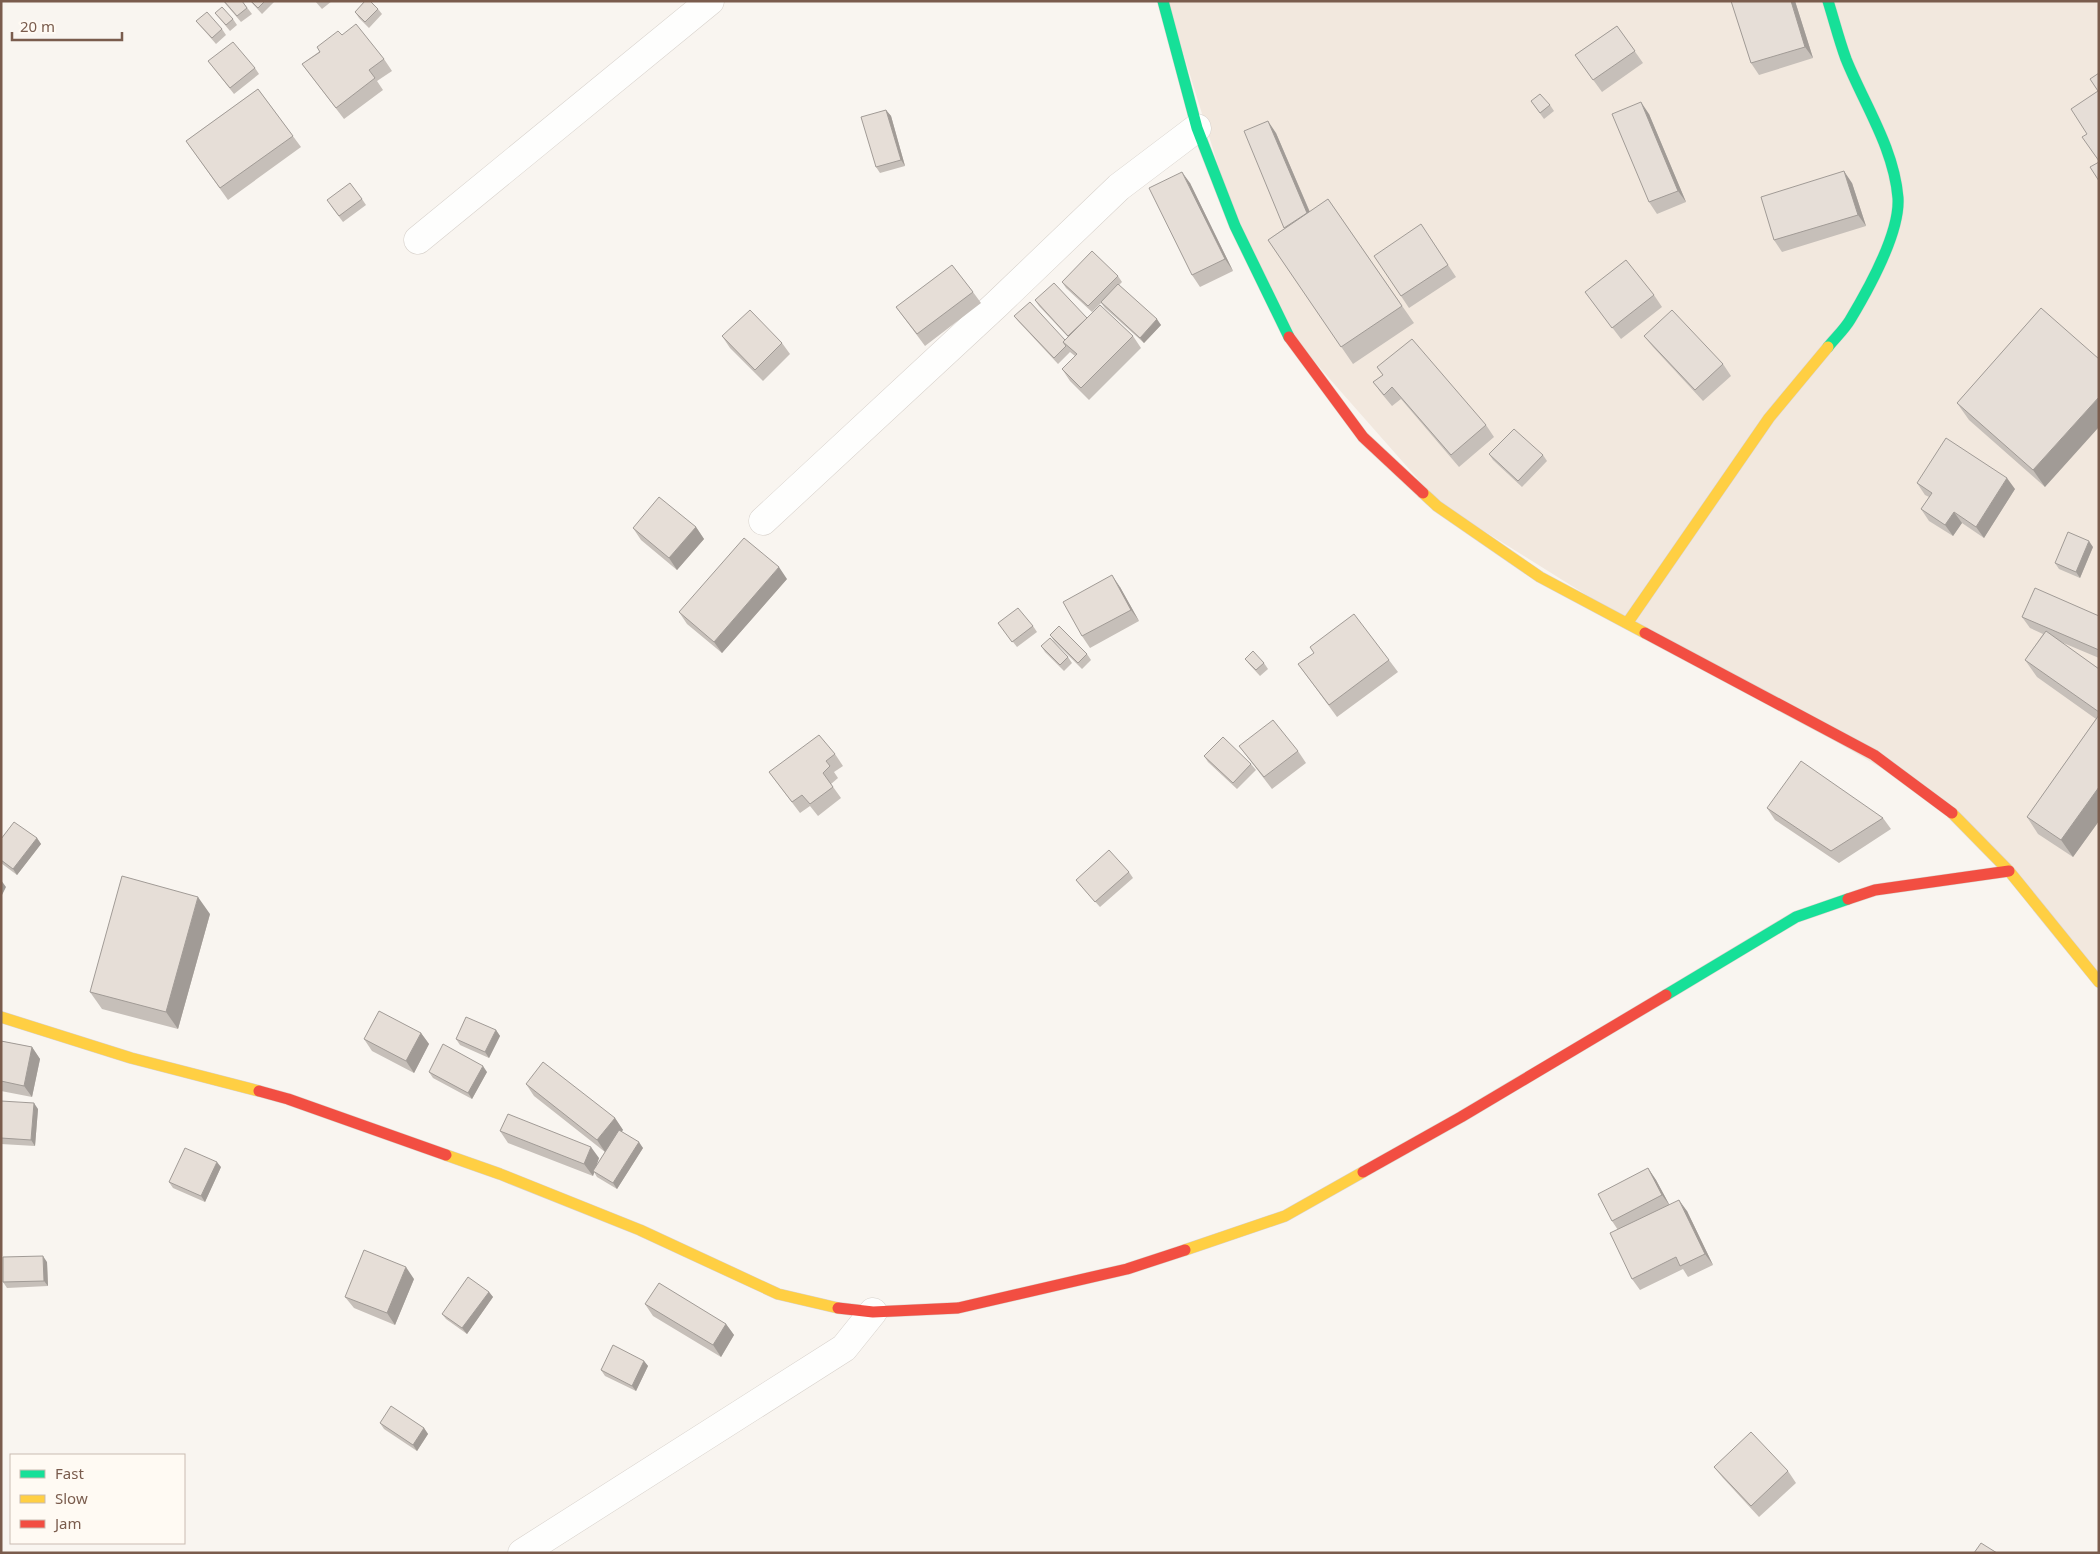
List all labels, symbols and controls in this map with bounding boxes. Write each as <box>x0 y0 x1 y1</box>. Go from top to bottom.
scale bar <box>12 10 122 42</box>
text: 20 m <box>20 16 55 36</box>
legend <box>10 1454 185 1544</box>
text: Fast <box>55 1463 84 1483</box>
text: Slow <box>55 1488 88 1508</box>
text: Jam <box>53 1513 82 1533</box>

